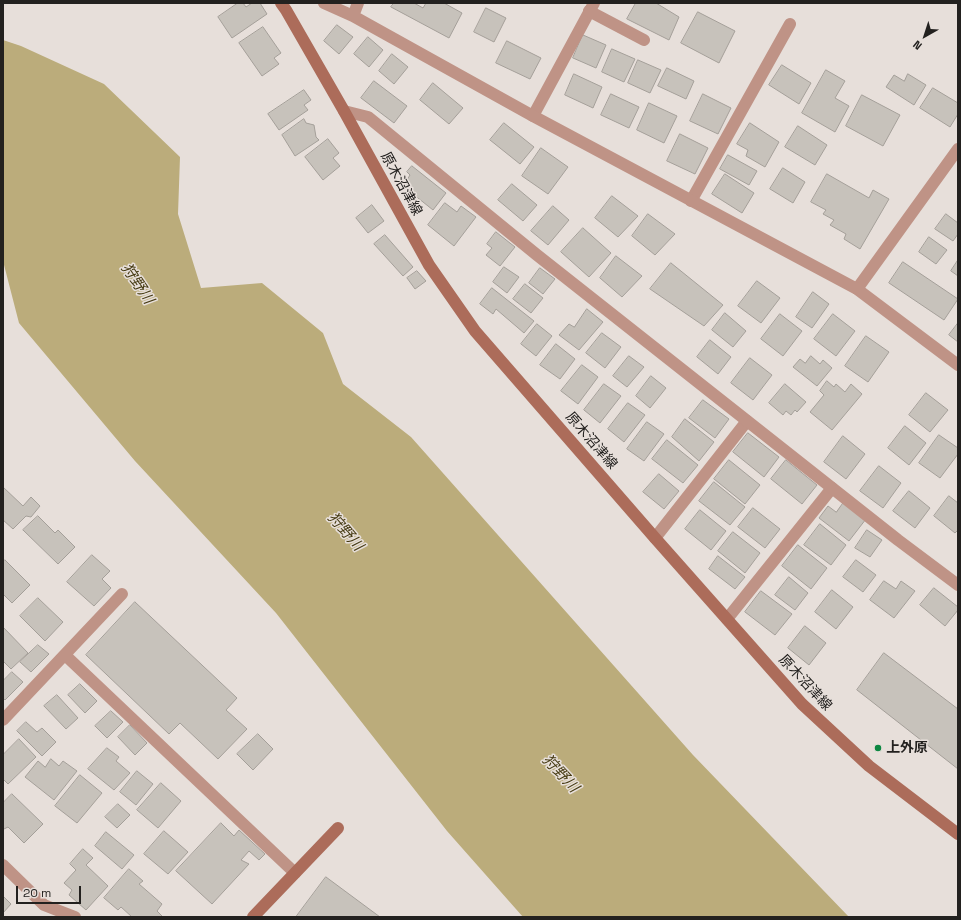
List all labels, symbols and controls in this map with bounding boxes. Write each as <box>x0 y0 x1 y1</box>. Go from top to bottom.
north arrow <box>905 16 945 56</box>
text: N <box>910 38 925 53</box>
street label: 原木沼津線 <box>377 149 425 219</box>
water label: 狩野川 <box>117 260 157 308</box>
street label: 原木沼津線 <box>562 409 620 473</box>
water label: 狩野川 <box>323 509 367 555</box>
street label: 原木沼津線 <box>775 652 835 714</box>
place label: 上外原 <box>886 740 928 756</box>
marker: 上外原 <box>873 743 883 753</box>
water label: 狩野川 <box>538 751 582 797</box>
scale bar <box>18 878 83 904</box>
text: 20 m <box>23 885 51 901</box>

